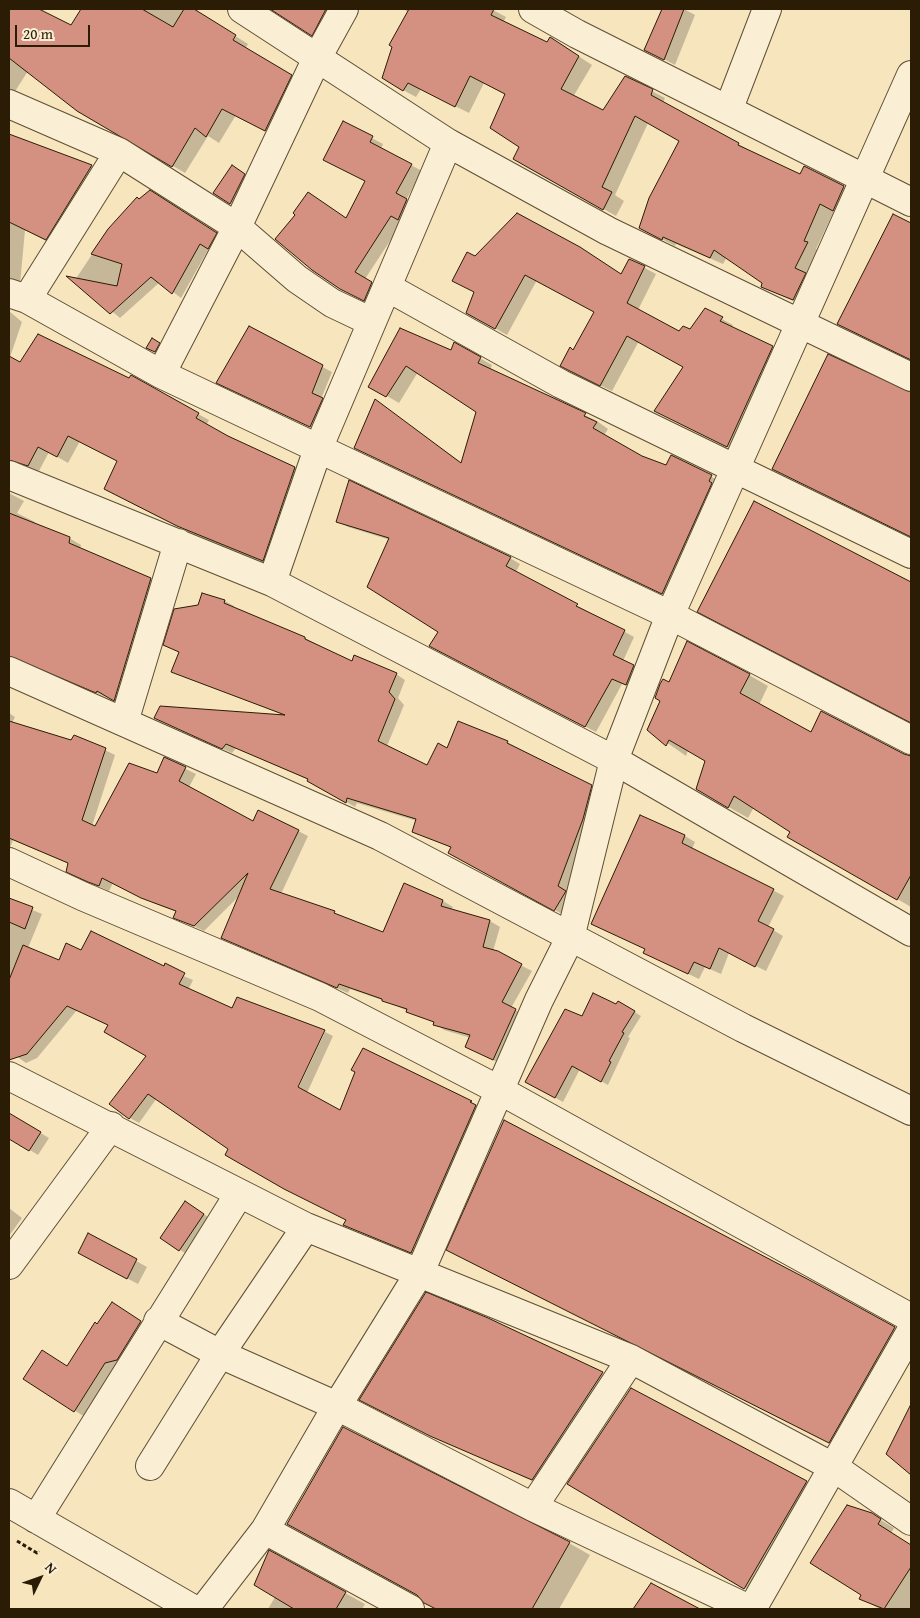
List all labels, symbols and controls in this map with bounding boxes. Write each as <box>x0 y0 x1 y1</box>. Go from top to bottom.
scale bar <box>18 15 92 47</box>
text: 20 m <box>23 23 53 44</box>
north arrow <box>15 1553 65 1603</box>
text: N <box>41 1558 62 1578</box>

